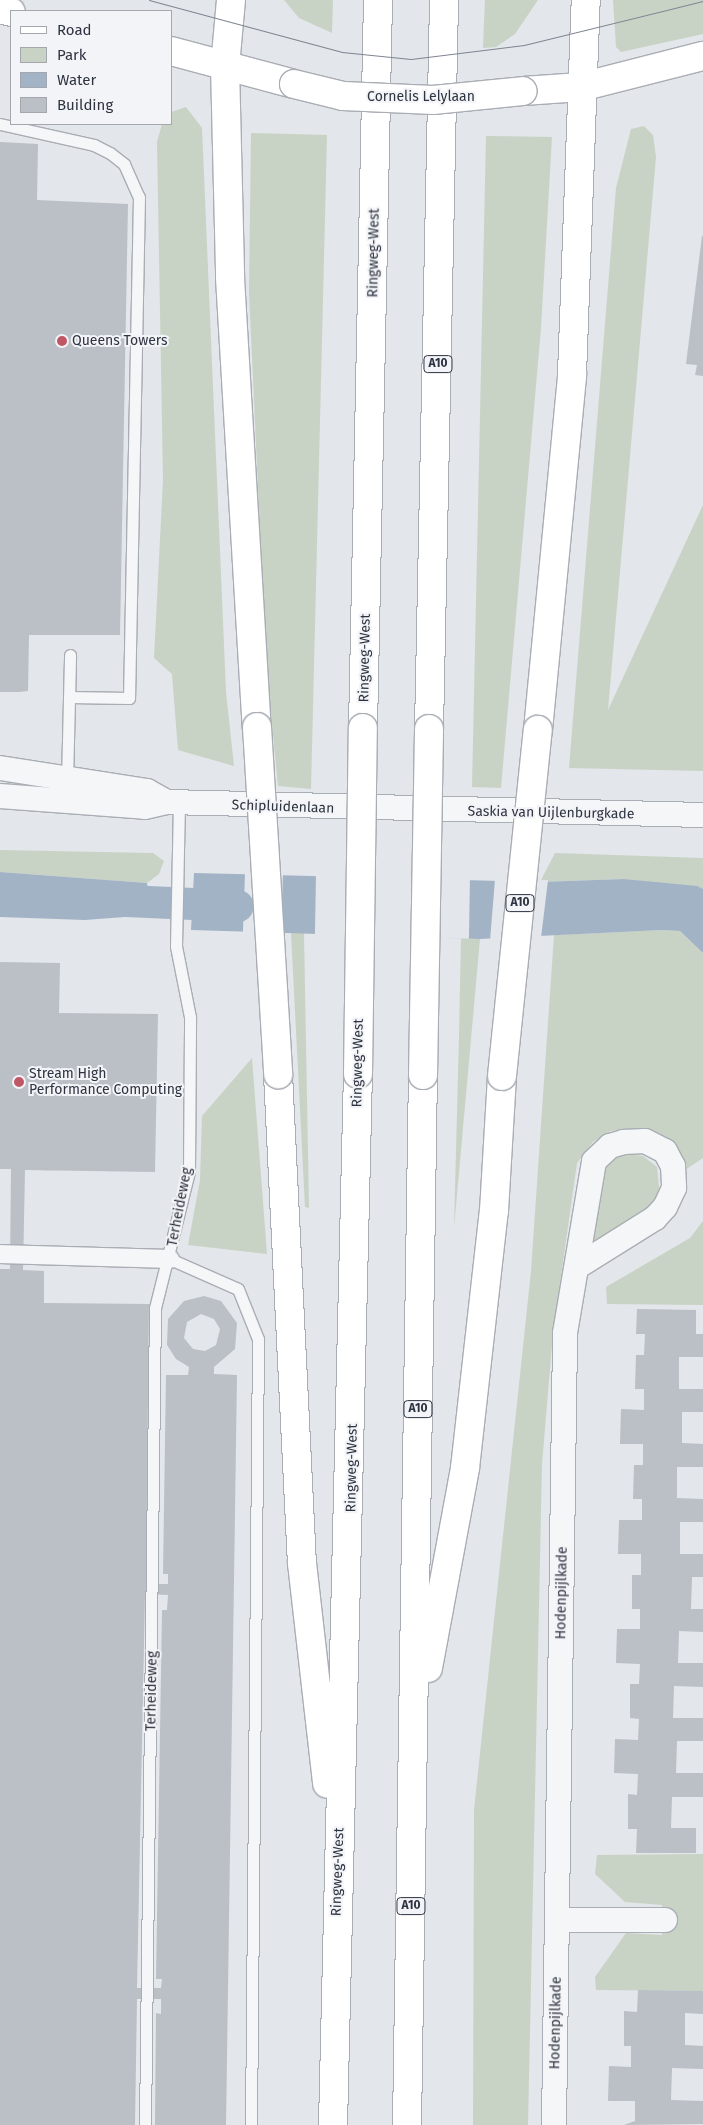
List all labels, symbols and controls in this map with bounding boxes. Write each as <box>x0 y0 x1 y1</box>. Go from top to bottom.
legend <box>10 10 172 125</box>
text: Road <box>57 21 92 39</box>
text: Park <box>57 46 87 64</box>
text: Water <box>57 71 96 89</box>
street label: Cornelis Lelylaan <box>367 89 475 105</box>
text: Building <box>57 96 113 114</box>
street label: Ringweg-West <box>365 208 383 298</box>
place label: Queens Towers <box>72 333 168 349</box>
marker: Queens Towers <box>56 335 68 347</box>
road number: A10 <box>423 354 453 374</box>
street label: Ringweg-West <box>356 613 374 703</box>
street label: Schipluidenlaan <box>231 797 335 817</box>
street label: Saskia van Uijlenburgkade <box>467 803 635 823</box>
road number: A10 <box>505 894 535 912</box>
street label: Ringweg-West <box>349 1018 367 1108</box>
place label: Stream High Performance Computing <box>29 1066 182 1098</box>
marker: Stream High Performance Computing <box>13 1076 25 1088</box>
street label: Terheideweg <box>164 1166 196 1248</box>
road number: A10 <box>403 1400 433 1418</box>
street label: Ringweg-West <box>343 1423 361 1513</box>
street label: Hodenpijlkade <box>553 1546 571 1640</box>
street label: Terheideweg <box>143 1651 161 1731</box>
street label: Ringweg-West <box>328 1827 348 1917</box>
road number: A10 <box>396 1896 426 1915</box>
street label: Hodenpijlkade <box>547 1976 565 2070</box>

